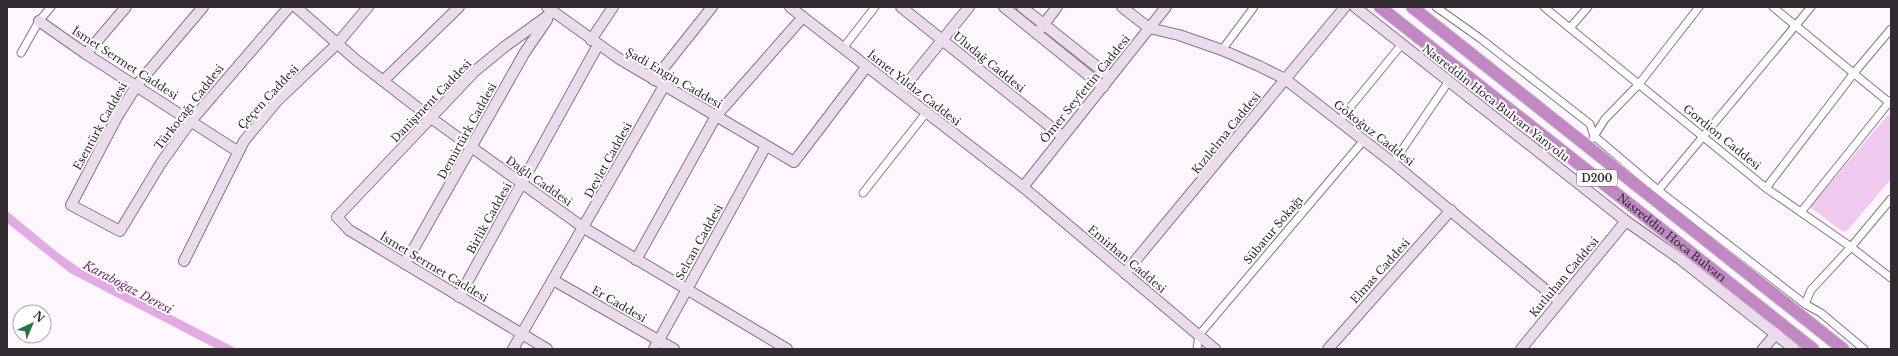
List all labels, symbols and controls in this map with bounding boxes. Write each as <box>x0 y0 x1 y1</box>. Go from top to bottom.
street label: İsmet Sermet Caddesi <box>69 23 181 103</box>
street label: Uludağ Caddesi <box>950 29 1028 95</box>
street label: Ömer Seyfettin Caddesi <box>1037 32 1133 146</box>
street label: Nasreddin Hoca Bulvarı Yanyolu <box>1420 41 1573 165</box>
street label: Şadi Engin Caddesi <box>623 45 725 111</box>
street label: İsmet Yıldız Caddesi <box>865 47 964 129</box>
street label: Danişment Caddesi <box>388 56 474 145</box>
street label: Türkocağı Caddesi <box>151 61 227 153</box>
street label: Çeçen Caddesi <box>235 62 302 132</box>
street label: Esentürk Caddesi <box>70 79 130 172</box>
street label: Demirtürk Caddesi <box>435 80 499 182</box>
street label: Kızılelma Caddesi <box>1189 89 1263 177</box>
street label: Gökoğuz Caddesi <box>1331 97 1417 169</box>
street label: Gordion Caddesi <box>1680 101 1764 173</box>
street label: Devlet Caddesi <box>581 119 635 200</box>
street label: Dağlı Caddesi <box>503 153 575 209</box>
road number: D200 <box>1577 170 1617 186</box>
street label: Birlik Caddesi <box>464 180 514 256</box>
street label: Nasreddin Hoca Bulvarı <box>1615 190 1729 285</box>
street label: Sübatur Sokağı <box>1240 193 1306 267</box>
street label: Selcan Caddesi <box>672 201 726 282</box>
street label: Emirhan Caddesi <box>1085 222 1169 296</box>
street label: İsmet Sermet Caddesi <box>377 229 491 305</box>
street label: Kutluhan Caddesi <box>1526 234 1602 320</box>
street label: Elmas Caddesi <box>1347 236 1413 306</box>
water label: Karaboğaz Deresi <box>80 257 176 317</box>
street label: Er Caddesi <box>589 283 649 325</box>
north arrow <box>12 304 52 344</box>
text: N <box>30 308 48 326</box>

